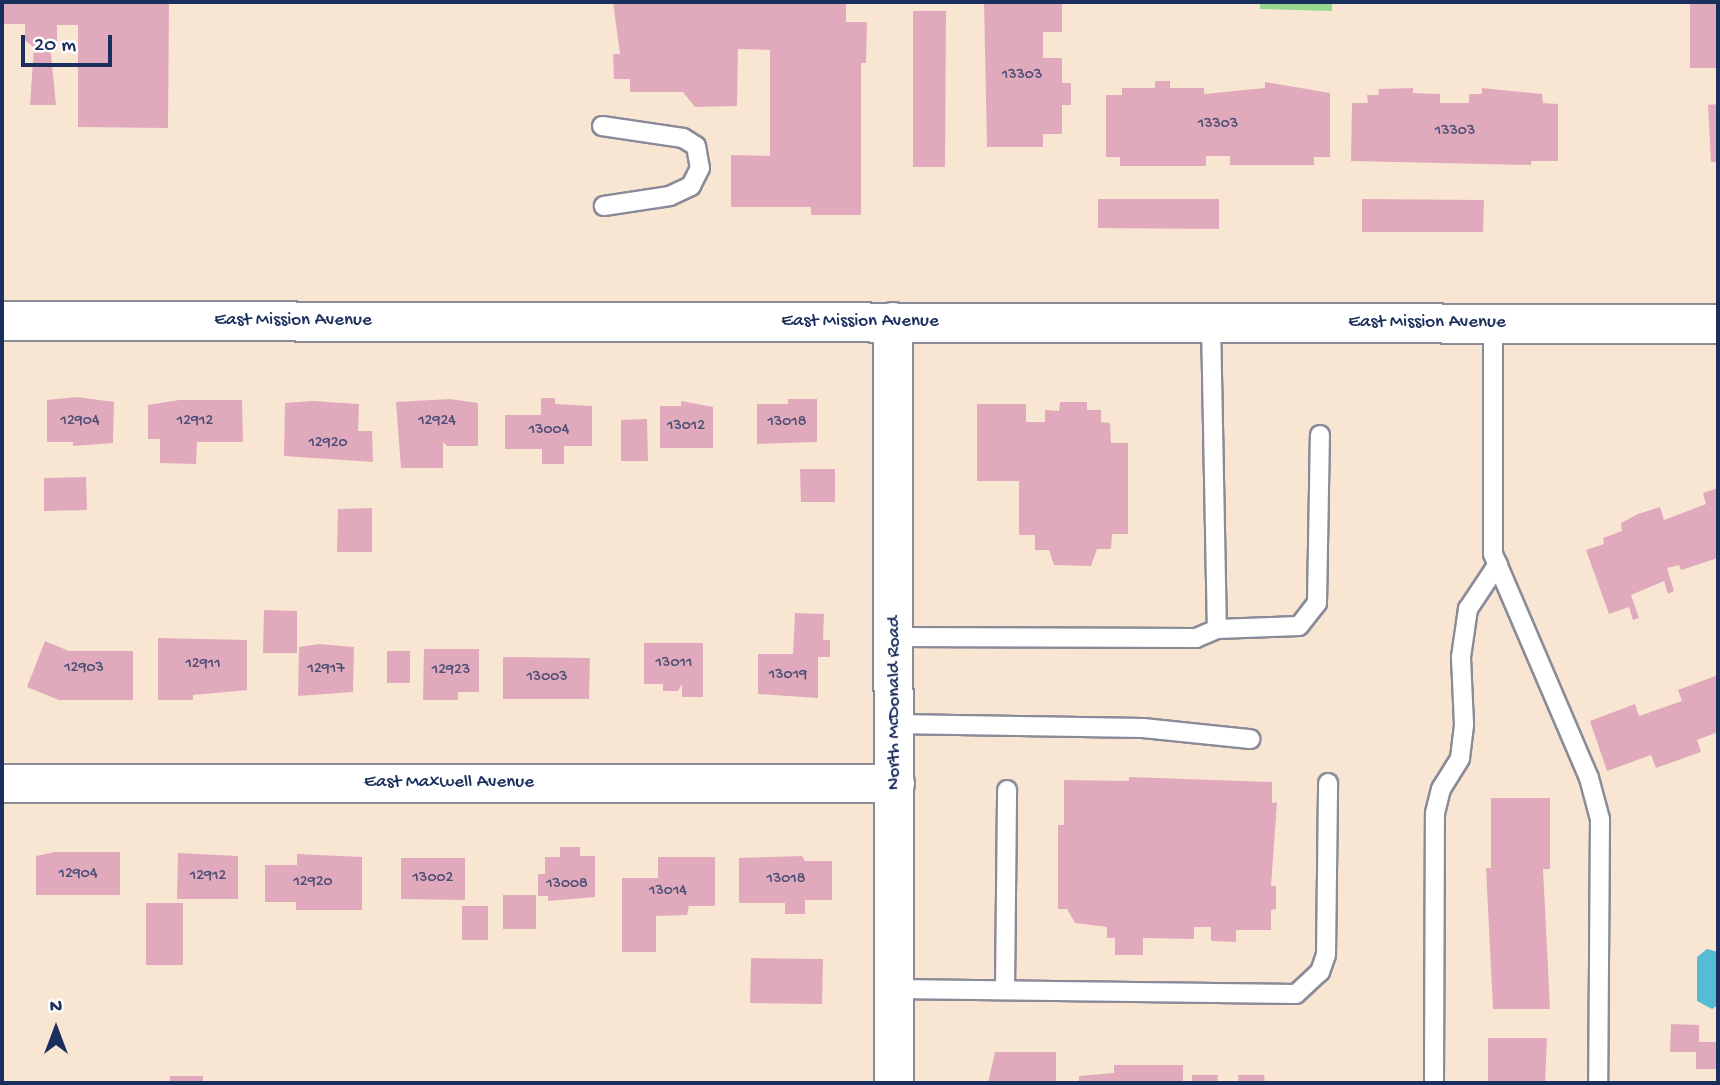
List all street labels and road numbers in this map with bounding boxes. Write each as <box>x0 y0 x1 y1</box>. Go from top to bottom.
street label: East Mission Avenue <box>214 310 372 332</box>
street label: East Mission Avenue <box>781 311 939 333</box>
street label: East Mission Avenue <box>1348 312 1506 334</box>
street label: North McDonald Road <box>884 616 906 790</box>
street label: East Maxwell Avenue <box>364 772 534 794</box>

